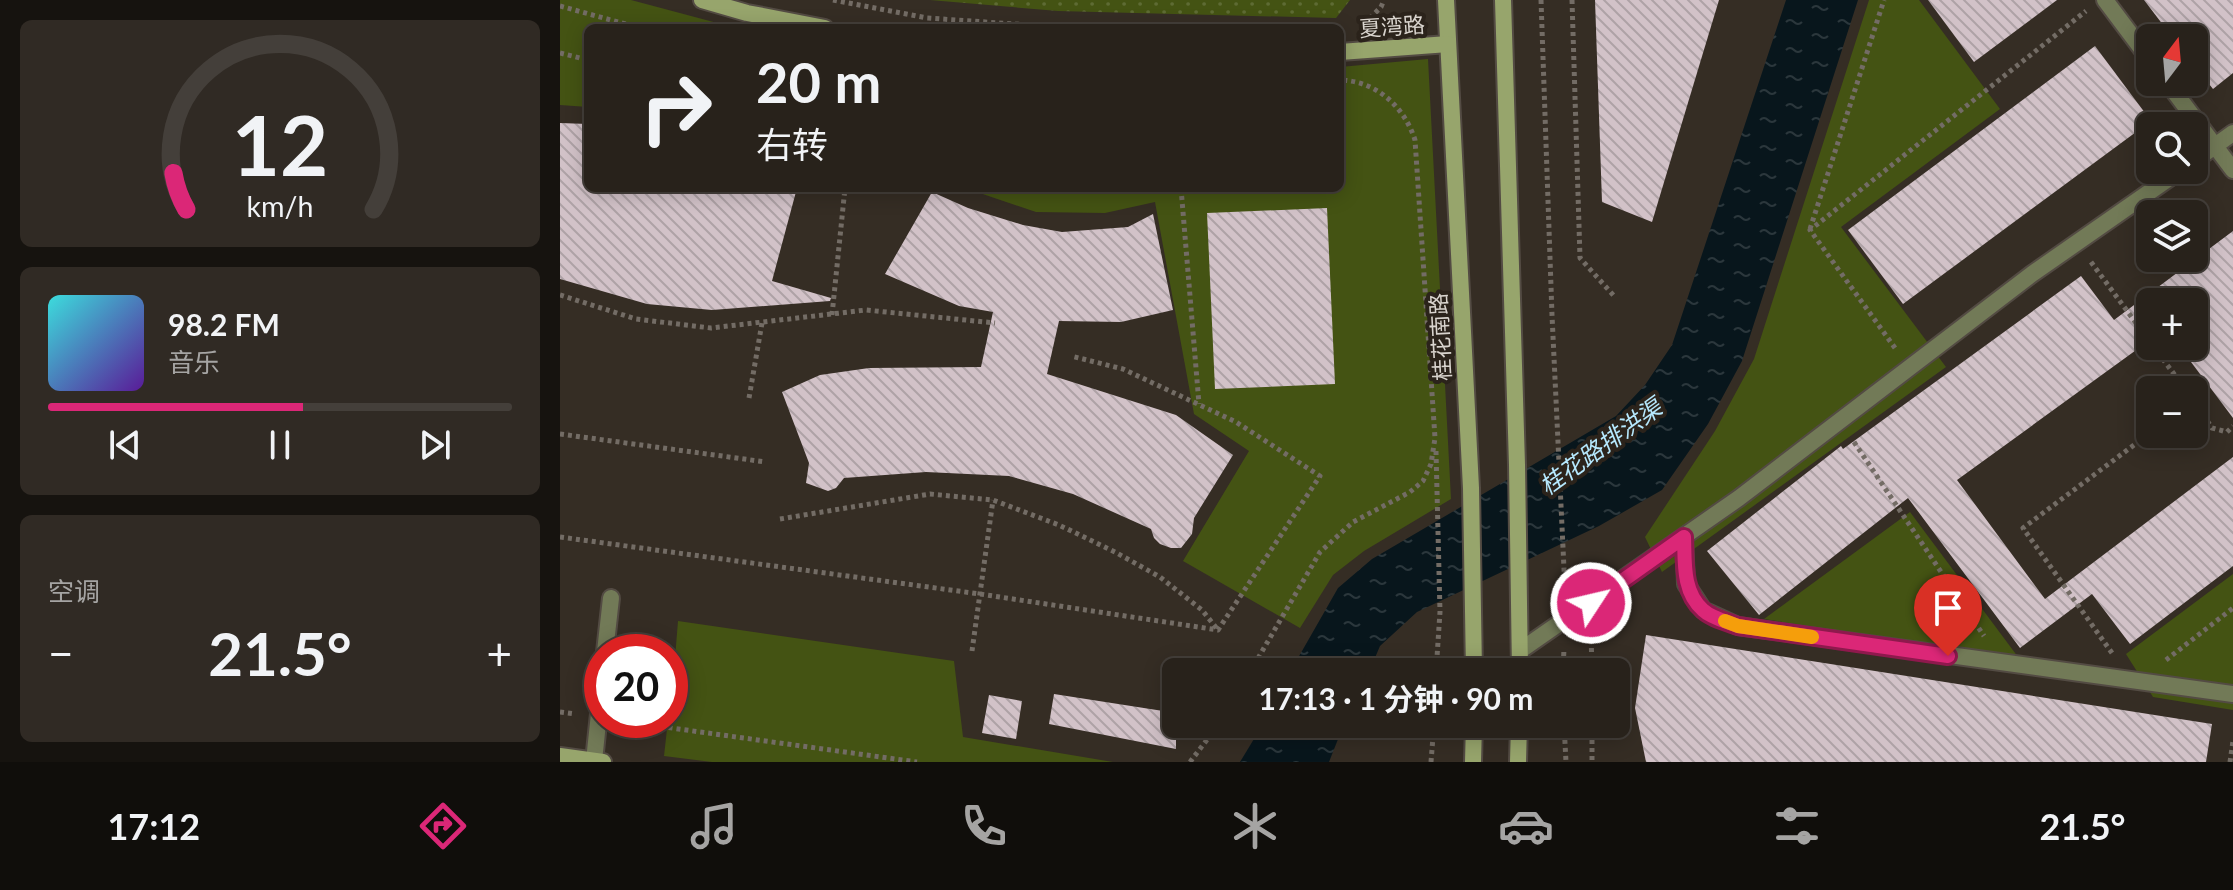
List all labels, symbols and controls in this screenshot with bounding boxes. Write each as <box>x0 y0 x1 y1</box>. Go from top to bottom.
street label: 夏湾路 <box>1358 10 1426 42</box>
north arrow <box>2136 24 2208 96</box>
map controls <box>2136 24 2208 448</box>
text: 20 m <box>756 48 881 115</box>
icon: right <box>624 56 728 160</box>
text: 12 <box>232 93 328 193</box>
button: search <box>2136 112 2208 184</box>
text: 右转 <box>756 122 828 166</box>
text: km/h <box>247 189 313 223</box>
button: layers <box>2136 200 2208 272</box>
button: + <box>2136 288 2208 360</box>
street label: 桂花南路 <box>1424 292 1456 382</box>
text: 98.2 FM <box>168 306 280 342</box>
text: 音乐 <box>168 346 220 378</box>
button: − <box>2136 376 2208 448</box>
water label: 桂花路排洪渠 <box>1533 390 1669 500</box>
icon: previous <box>103 423 147 467</box>
icon: pause <box>258 423 302 467</box>
icon: next <box>413 423 457 467</box>
position arrow <box>1549 561 1633 645</box>
pin <box>1914 574 1982 656</box>
text: 空调 <box>48 575 100 607</box>
icon: arrive <box>1926 586 1970 630</box>
text: 21.5° <box>208 617 352 689</box>
text: − <box>48 627 74 679</box>
text: + <box>486 627 512 679</box>
speed limit sign: 20 <box>584 634 688 738</box>
text: 17:13 · 1 分钟 · 90 m <box>1259 680 1533 716</box>
icon: directions <box>415 798 471 854</box>
icon: music <box>686 798 742 854</box>
icon: phone <box>956 798 1012 854</box>
icon: climate <box>1227 798 1283 854</box>
icon: car <box>1498 798 1554 854</box>
icon: filters <box>1769 798 1825 854</box>
text: 17:12 <box>107 804 200 848</box>
text: 21.5° <box>2039 804 2126 848</box>

